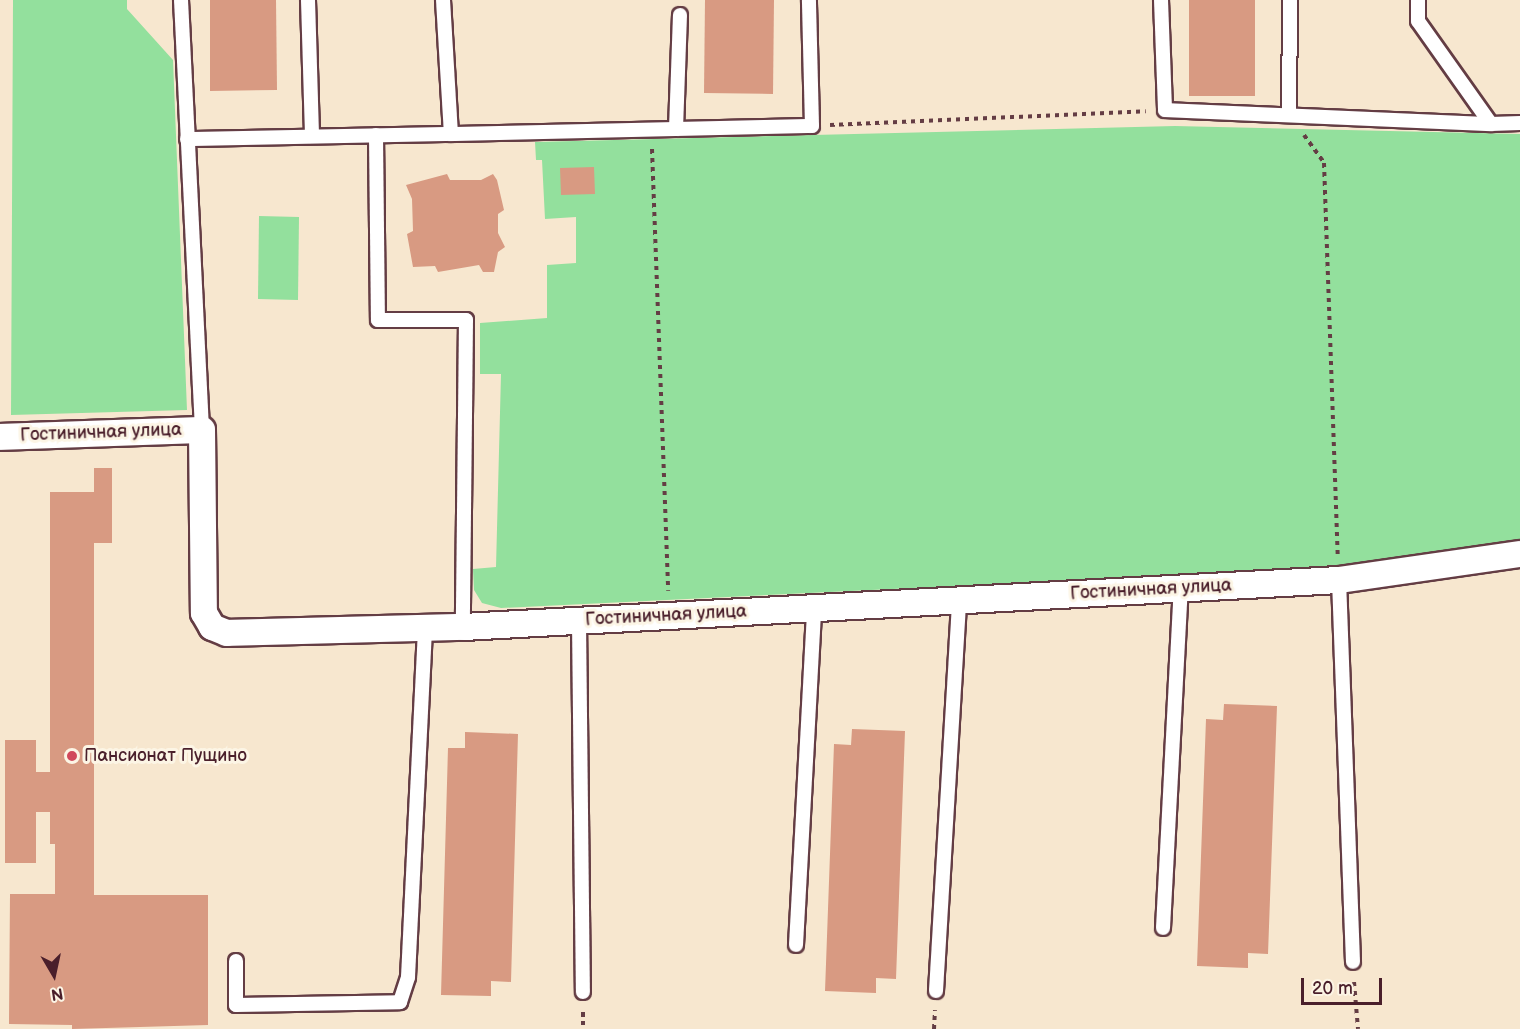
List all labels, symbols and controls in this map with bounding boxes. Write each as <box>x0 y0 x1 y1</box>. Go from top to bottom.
street label: Гостиничная улица <box>20 419 182 447</box>
street label: Гостиничная улица <box>1070 575 1232 605</box>
street label: Гостиничная улица <box>585 601 747 631</box>
place label: Пансионат Пущино <box>84 745 247 767</box>
marker: Пансионат Пущино <box>65 749 79 763</box>
north arrow <box>24 945 84 1005</box>
scale bar <box>1304 966 1385 1004</box>
text: 20 m <box>1312 978 1353 999</box>
text: N <box>49 983 64 1004</box>

